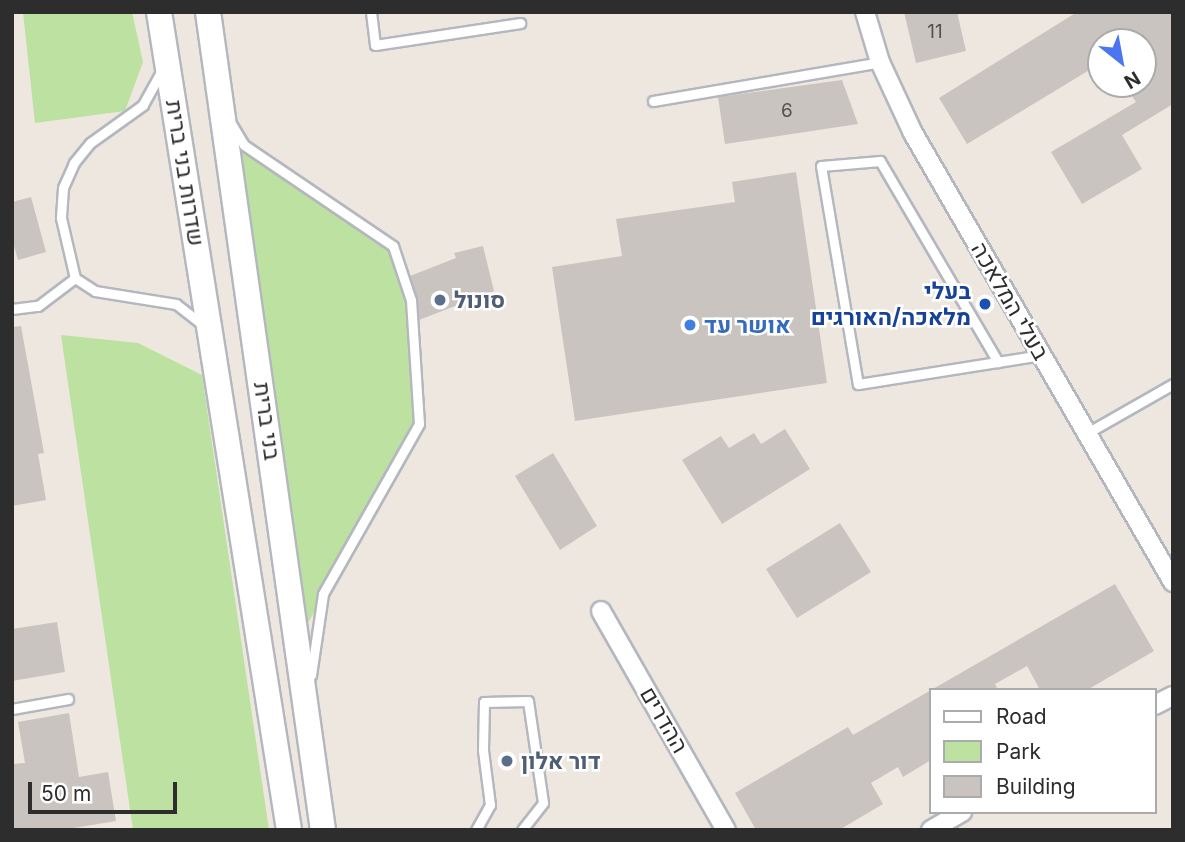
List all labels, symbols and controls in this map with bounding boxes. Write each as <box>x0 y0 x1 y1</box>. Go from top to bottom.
house number: 11 <box>927 21 943 43</box>
north arrow <box>1087 28 1157 98</box>
text: N <box>1120 66 1144 93</box>
street label: שדרות בני ברית <box>160 98 210 248</box>
house number: 6 <box>781 100 793 122</box>
street label: בעלי המלאכה <box>965 237 1055 365</box>
place label: בעלי מלאכה/האורגים <box>811 277 971 331</box>
place label: סונול <box>454 286 505 314</box>
marker: סונול <box>432 292 448 308</box>
marker: בעלי מלאכה/האורגים <box>977 296 993 312</box>
place label: אושר עד <box>704 311 791 339</box>
marker: אושר עד <box>682 317 698 333</box>
street label: בני ברית <box>248 380 286 462</box>
street label: ההדרים <box>634 682 694 758</box>
legend <box>930 688 1157 814</box>
text: Road <box>996 704 1047 729</box>
text: Park <box>996 739 1041 764</box>
place label: דור אלון <box>521 747 601 775</box>
marker: דור אלון <box>499 753 515 769</box>
scale bar <box>32 768 180 812</box>
text: Building <box>996 774 1076 799</box>
text: 50 m <box>41 781 91 806</box>

